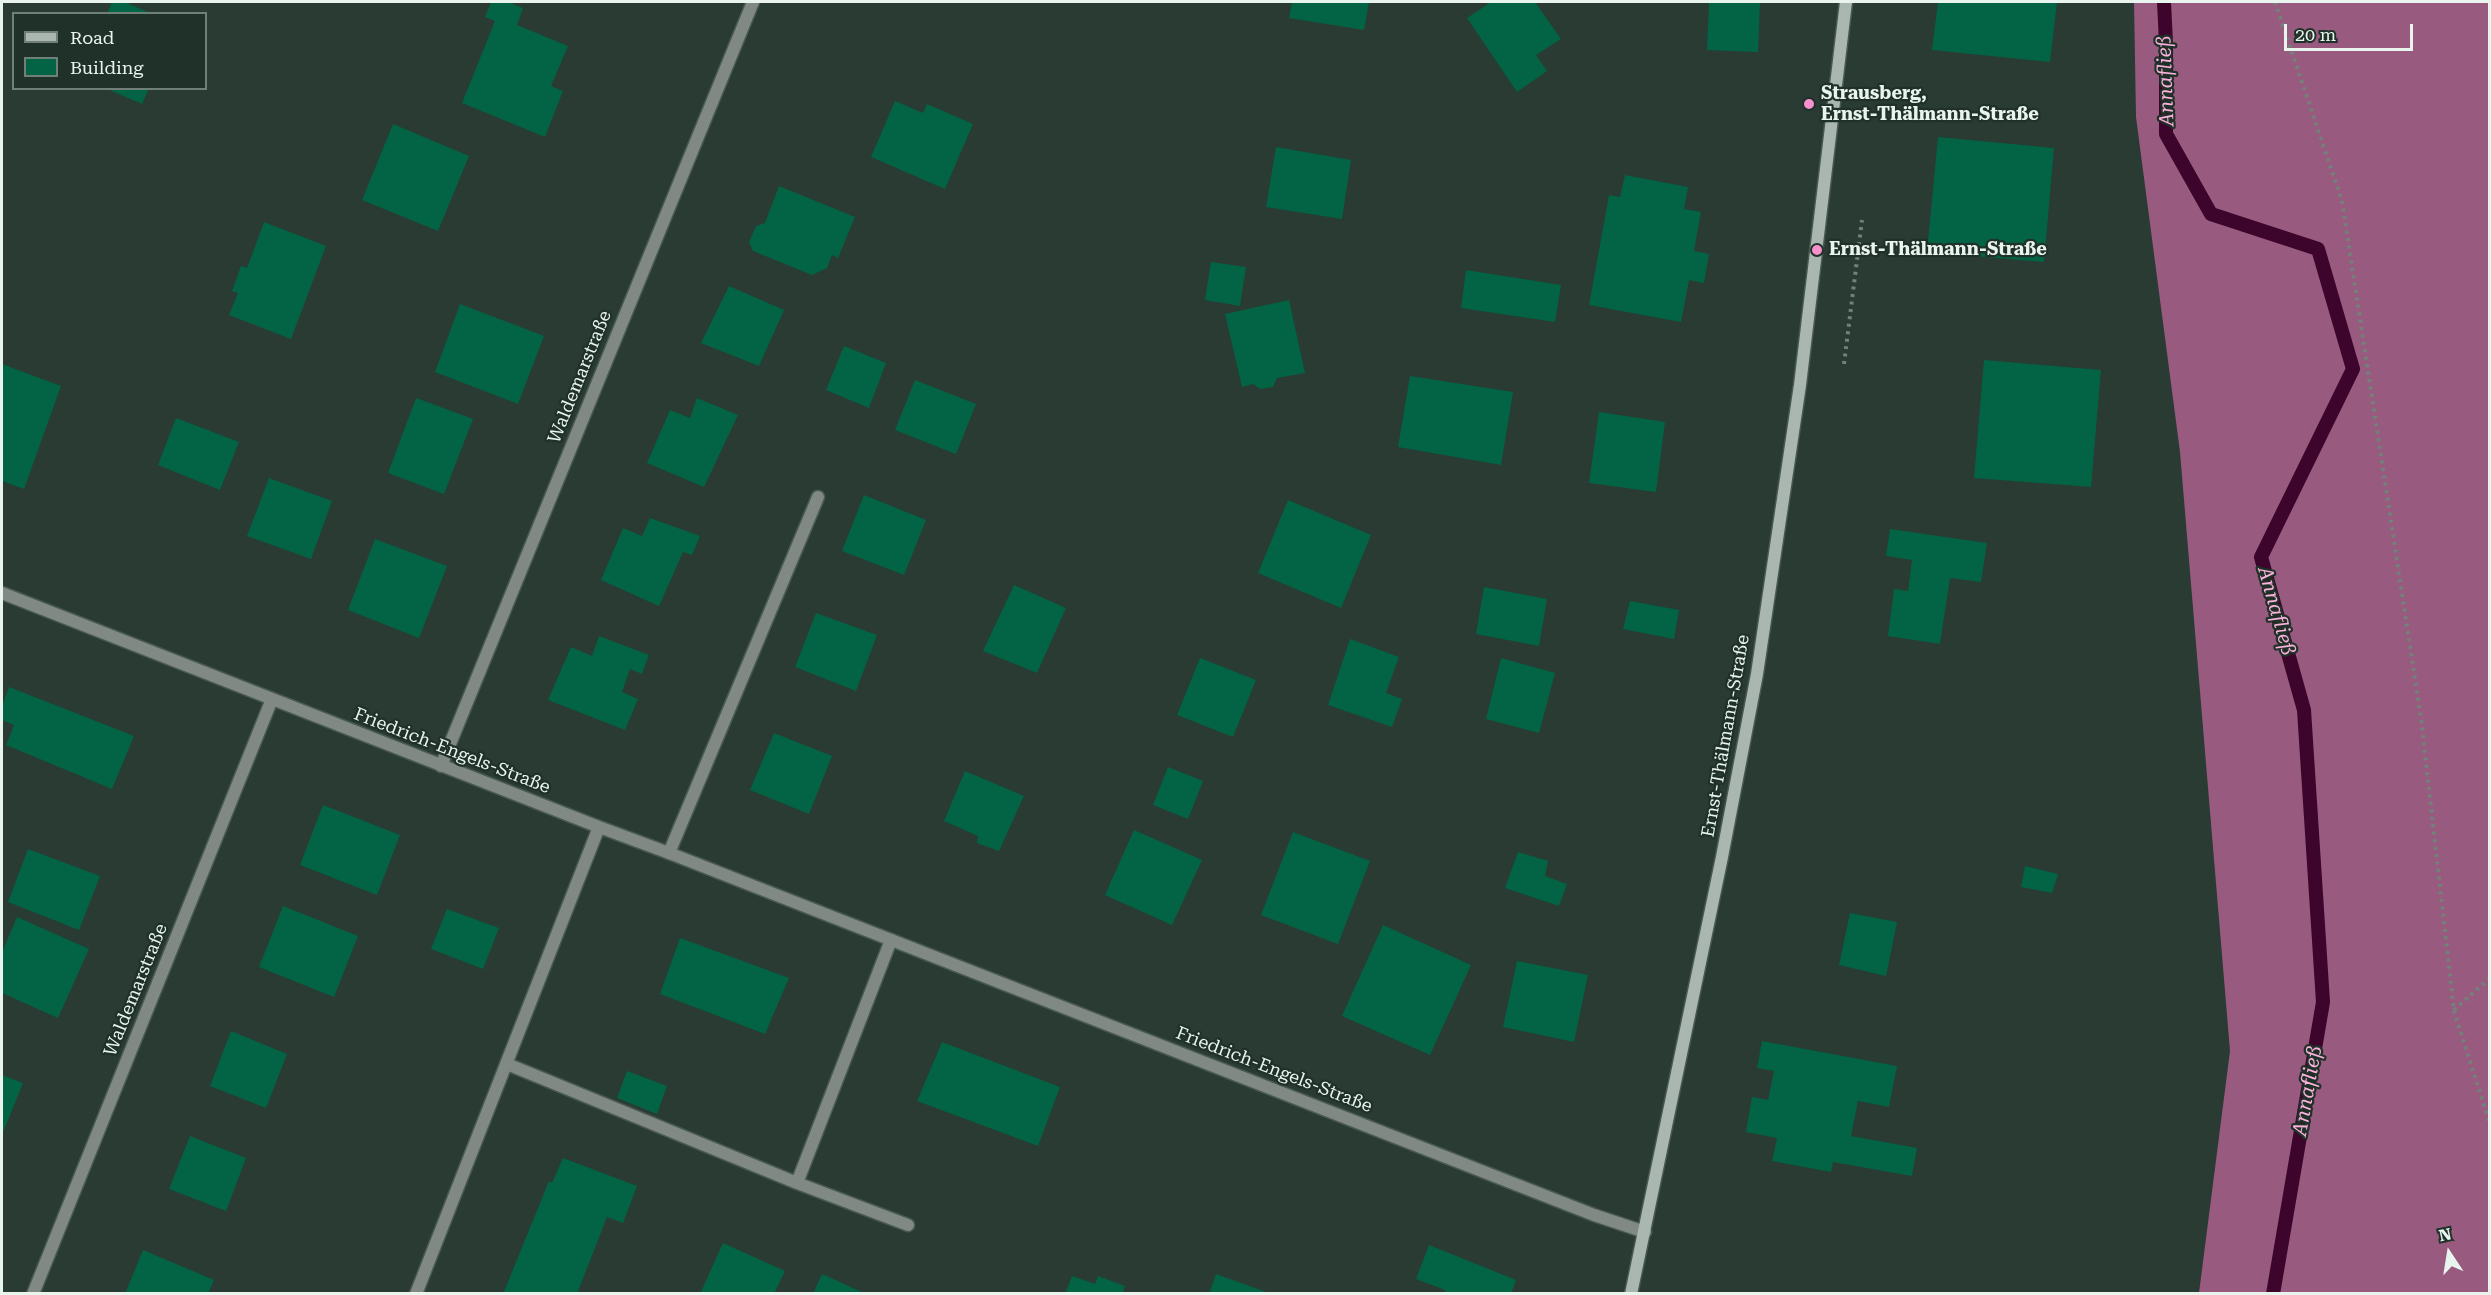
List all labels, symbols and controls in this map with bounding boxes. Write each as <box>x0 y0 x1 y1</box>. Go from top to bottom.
legend <box>12 12 207 90</box>
scale bar <box>2287 12 2416 50</box>
text: 20 m <box>2295 24 2336 45</box>
text: Road <box>70 27 114 48</box>
water label: Annafließ <box>2152 35 2180 127</box>
text: Building <box>70 57 144 78</box>
place label: Strausberg, Ernst-Thälmann-Straße <box>1821 83 2039 125</box>
marker: Strausberg, Ernst-Thälmann-Straße <box>1802 97 1816 111</box>
place label: Ernst-Thälmann-Straße <box>1829 239 2047 261</box>
marker: Ernst-Thälmann-Straße <box>1810 243 1824 257</box>
street label: Waldemarstraße <box>544 308 616 446</box>
water label: Annafließ <box>2252 564 2300 658</box>
street label: Ernst-Thälmann-Straße <box>1698 633 1754 839</box>
street label: Friedrich-Engels-Straße <box>351 704 553 798</box>
street label: Waldemarstraße <box>100 921 172 1059</box>
street label: Friedrich-Engels-Straße <box>1173 1023 1375 1117</box>
water label: Annafließ <box>2288 1044 2328 1138</box>
north arrow <box>2419 1223 2479 1283</box>
text: N <box>2437 1224 2453 1245</box>

